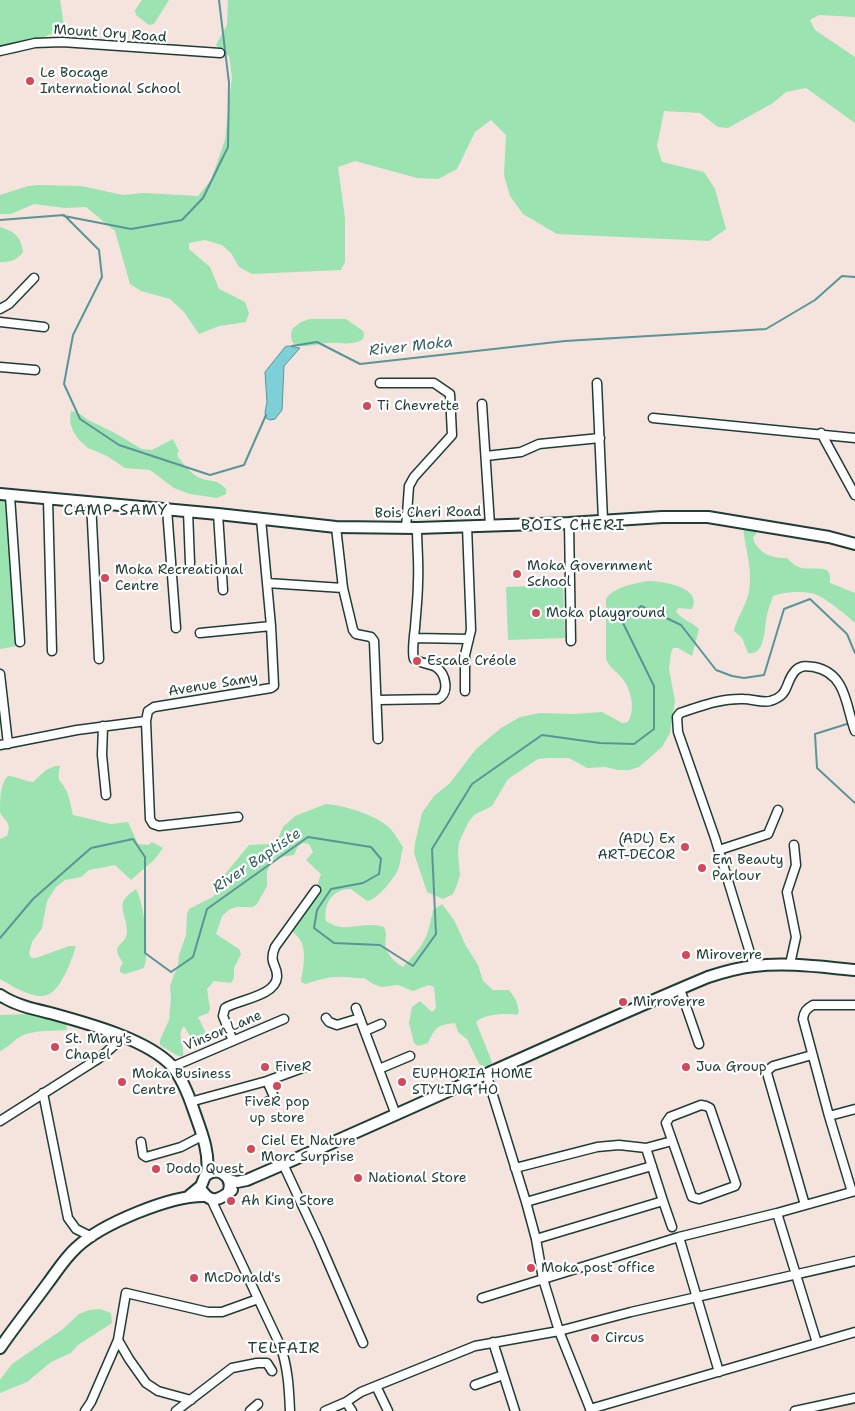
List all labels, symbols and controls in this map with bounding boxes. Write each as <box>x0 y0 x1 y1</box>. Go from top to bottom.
street label: Mount Ory Road <box>53 22 167 46</box>
place label: Le Bocage International School <box>40 65 181 98</box>
marker: Le Bocage International School <box>24 75 36 87</box>
water label: River Moka <box>368 334 454 360</box>
place label: Ti Chevrette <box>377 398 459 414</box>
marker: Ti Chevrette <box>361 400 373 412</box>
district label: CAMP SAMY <box>62 501 170 521</box>
street label: Bois Cheri Road <box>375 504 481 522</box>
district label: BOIS CHERI <box>519 516 627 536</box>
place label: Moka Government School <box>527 558 653 590</box>
place label: Moka Recreational Centre <box>115 562 243 594</box>
marker: Moka Government School <box>511 568 523 580</box>
marker: Moka Recreational Centre <box>99 572 111 584</box>
place label: Moka playground <box>546 605 665 621</box>
marker: Moka playground <box>530 607 542 619</box>
place label: Escale Créole <box>427 653 517 669</box>
marker: Escale Créole <box>411 655 423 667</box>
street label: Avenue Samy <box>167 670 259 700</box>
water label: River Baptiste <box>209 825 305 897</box>
place label: (ADL) Ex ART-DECOR <box>598 831 675 864</box>
marker: (ADL) Ex ART-DECOR <box>679 841 691 853</box>
place label: Em Beauty Parlour <box>712 852 784 884</box>
marker: Em Beauty Parlour <box>696 862 708 874</box>
place label: Miroverre <box>696 947 762 963</box>
marker: Miroverre <box>680 949 692 961</box>
place label: Mirroverre <box>633 994 705 1010</box>
marker: Mirroverre <box>617 996 629 1008</box>
street label: Vinson Lane <box>182 1007 264 1055</box>
place label: St. Mary's Chapel <box>65 1031 132 1064</box>
marker: St. Mary's Chapel <box>49 1041 61 1053</box>
place label: FiveR <box>275 1059 311 1075</box>
place label: Jua Group <box>696 1059 767 1075</box>
marker: FiveR <box>259 1061 271 1073</box>
marker: Jua Group <box>680 1061 692 1073</box>
place label: Moka Business Centre <box>132 1066 231 1098</box>
place label: EUPHORIA HOME STYLING HO <box>412 1066 533 1098</box>
marker: Moka Business Centre <box>116 1076 128 1088</box>
marker: EUPHORIA HOME STYLING HO <box>396 1076 408 1088</box>
marker: FiveR pop up store <box>271 1080 283 1092</box>
place label: FiveR pop up store <box>244 1094 310 1126</box>
place label: Ciel Et Nature Morc Surprise <box>261 1133 356 1166</box>
marker: Ciel Et Nature Morc Surprise <box>245 1143 257 1155</box>
place label: Dodo Quest <box>166 1161 244 1177</box>
marker: Dodo Quest <box>150 1163 162 1175</box>
place label: National Store <box>368 1170 467 1186</box>
marker: National Store <box>352 1172 364 1184</box>
place label: Ah King Store <box>241 1193 335 1209</box>
marker: Ah King Store <box>225 1195 237 1207</box>
place label: Moka post office <box>541 1260 655 1276</box>
marker: Moka post office <box>525 1262 537 1274</box>
place label: McDonald's <box>204 1270 281 1286</box>
marker: McDonald's <box>188 1272 200 1284</box>
place label: Circus <box>605 1330 645 1346</box>
marker: Circus <box>589 1332 601 1344</box>
district label: TELFAIR <box>247 1339 321 1359</box>

